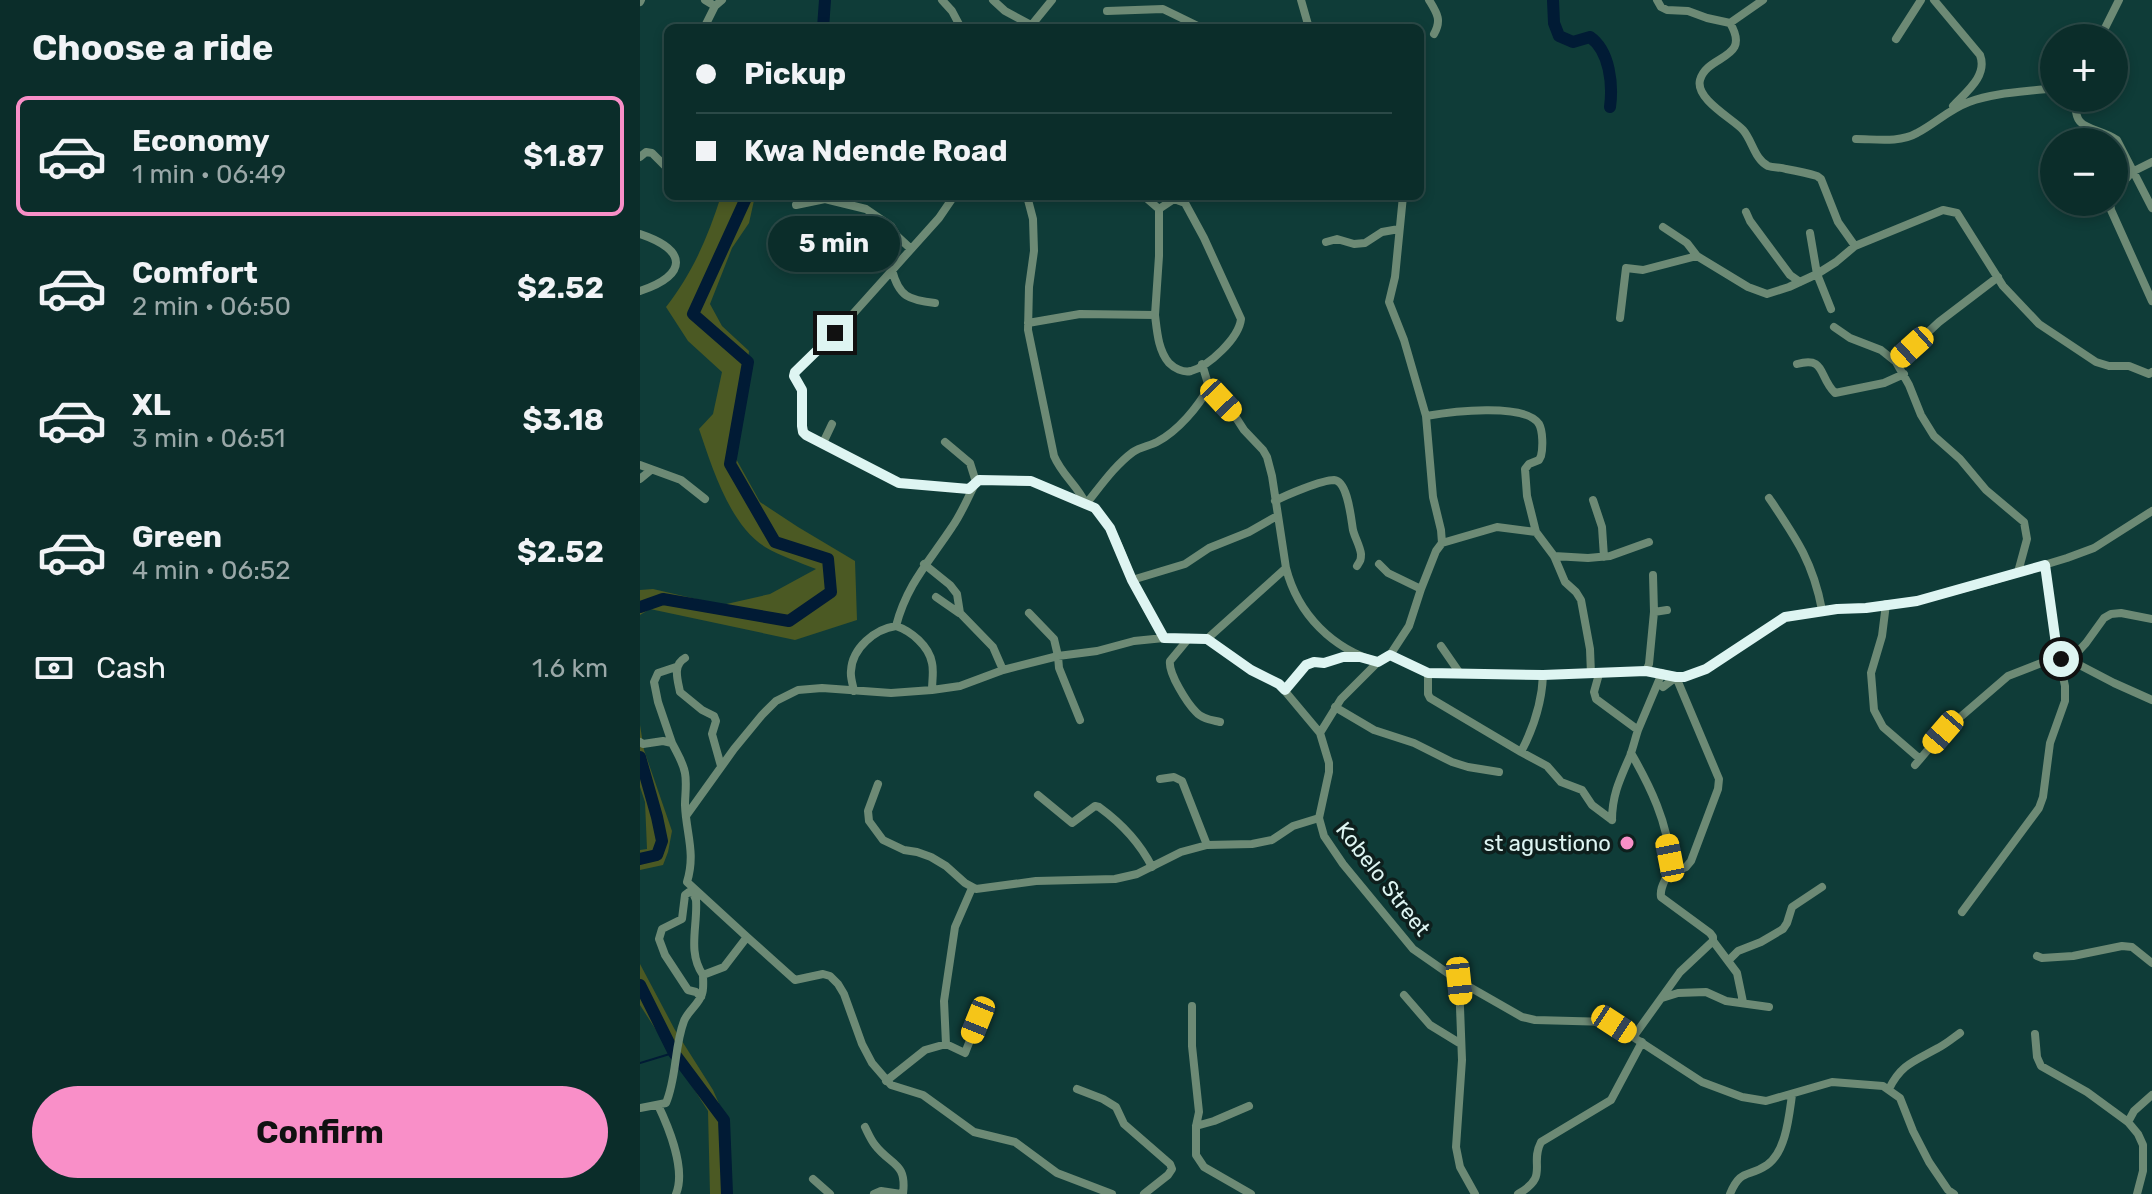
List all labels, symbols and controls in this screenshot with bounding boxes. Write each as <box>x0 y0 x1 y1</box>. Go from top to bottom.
map controls <box>2040 24 2128 216</box>
button: + <box>2040 24 2128 112</box>
text: Choose a ride <box>32 26 273 69</box>
text: Pickup <box>744 56 846 92</box>
icon: car <box>36 120 108 192</box>
text: Economy <box>132 123 270 159</box>
button: − <box>2040 128 2128 216</box>
text: Kwa Ndende Road <box>744 133 1008 169</box>
text: $1.87 <box>523 138 604 174</box>
text: 1 min · 06:49 <box>132 159 286 190</box>
callout: 5 min <box>769 217 901 273</box>
text: 5 min <box>799 228 869 259</box>
icon: car <box>36 252 108 324</box>
text: Comfort <box>132 255 258 291</box>
text: $2.52 <box>517 270 604 306</box>
text: 2 min · 06:50 <box>132 291 291 322</box>
route end <box>817 315 853 351</box>
car <box>1886 322 1938 372</box>
car <box>1196 374 1246 426</box>
icon: car <box>36 384 108 456</box>
text: XL <box>132 387 171 423</box>
text: $3.18 <box>522 402 604 438</box>
text: 3 min · 06:51 <box>132 423 286 454</box>
icon: car <box>36 516 108 588</box>
text: Green <box>132 519 222 555</box>
text: $2.52 <box>517 534 604 570</box>
text: 4 min · 06:52 <box>132 555 291 586</box>
route start <box>2043 641 2079 677</box>
icon: cash <box>32 646 76 690</box>
text: Cash <box>96 650 166 686</box>
text: 1.6 km <box>532 653 608 684</box>
car <box>1918 706 1968 758</box>
street label: Kobelo Street <box>1330 816 1436 942</box>
place label: st agustiono <box>1484 830 1611 857</box>
car <box>1654 832 1686 884</box>
marker: st agustiono <box>1618 834 1636 852</box>
car <box>1445 956 1473 1006</box>
car <box>958 993 998 1047</box>
car <box>1587 1001 1641 1047</box>
button: Confirm <box>32 1086 608 1178</box>

